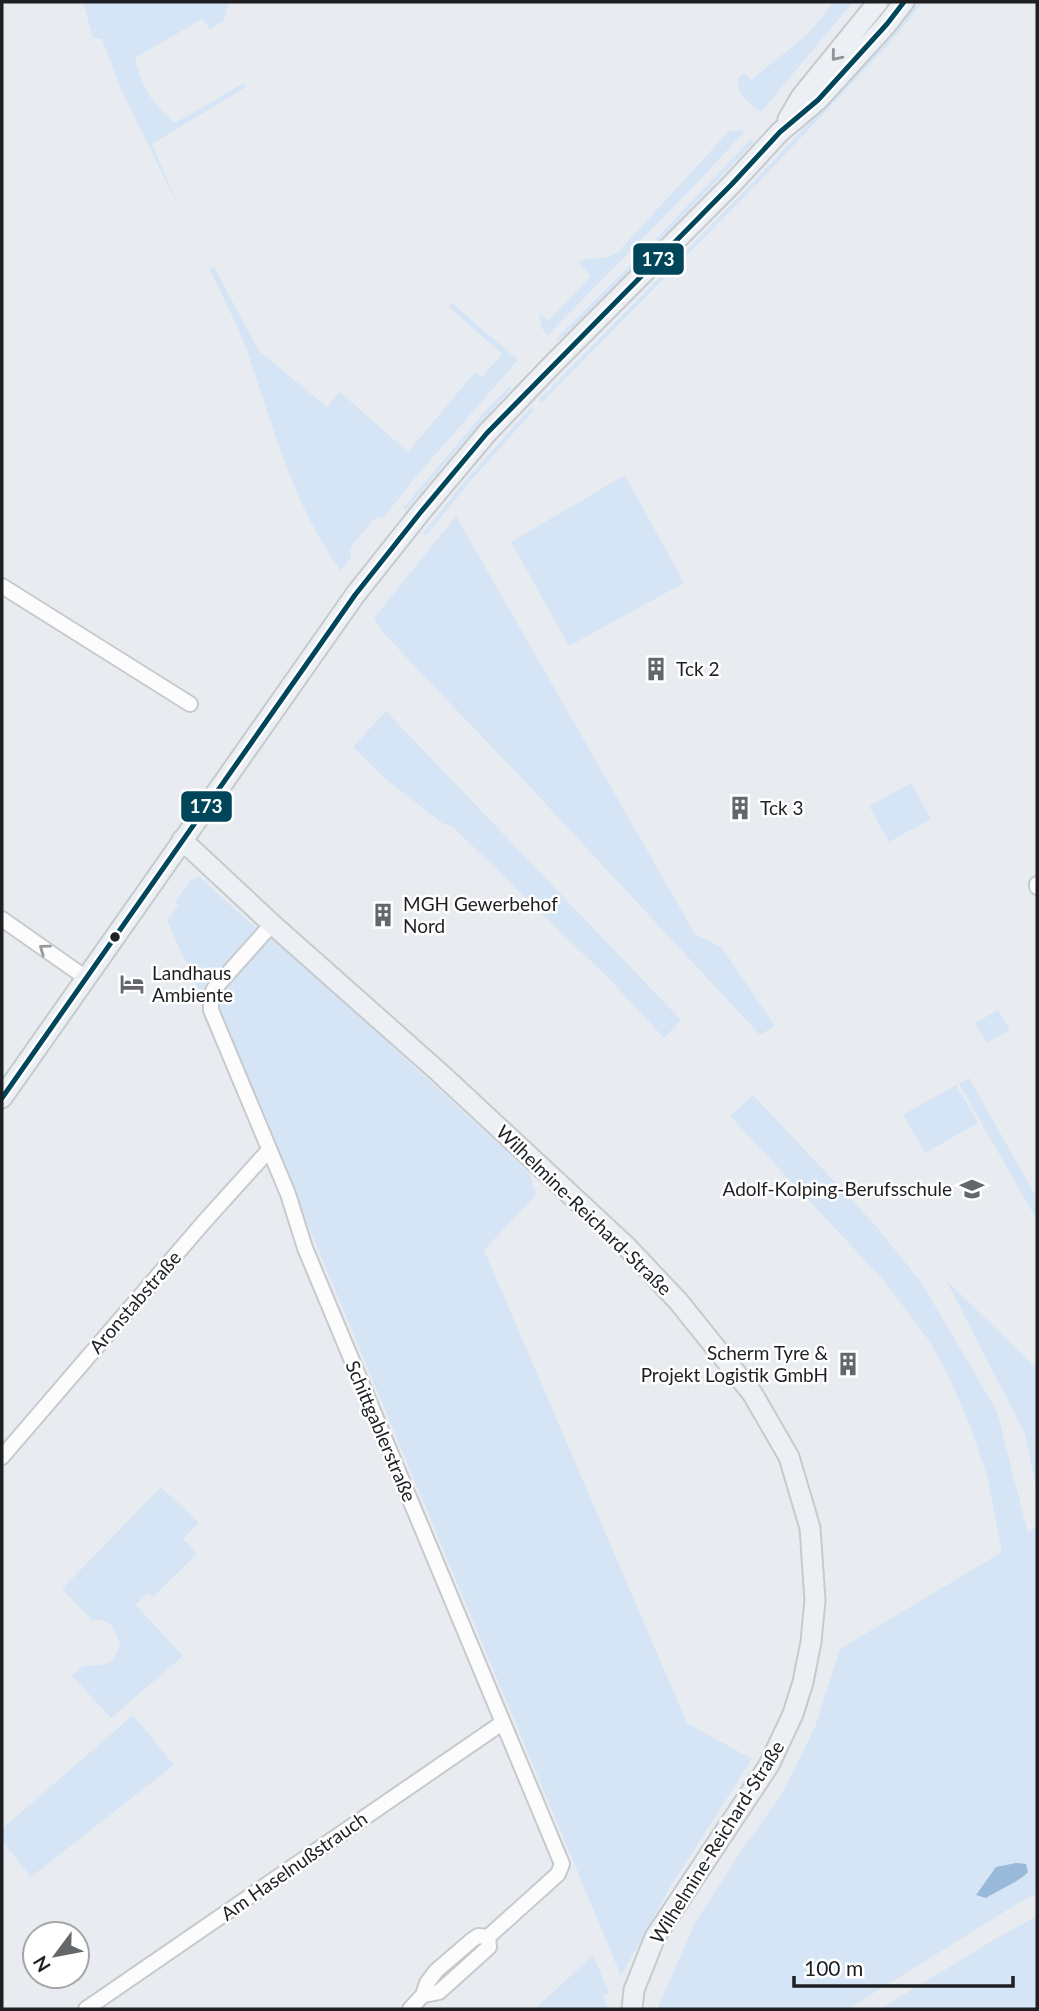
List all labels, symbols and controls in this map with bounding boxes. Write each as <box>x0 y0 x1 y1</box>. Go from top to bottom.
one-way arrow <box>832 47 844 60</box>
line badge: 173 <box>632 242 685 276</box>
text: 173 <box>641 247 675 270</box>
building icon: Tck 2 <box>642 655 670 683</box>
place label: Tck 2 <box>676 657 720 680</box>
line badge: 173 <box>180 790 233 823</box>
text: 173 <box>189 794 223 817</box>
building icon: Tck 3 <box>726 794 754 822</box>
place label: Tck 3 <box>760 796 804 819</box>
place label: MGH Gewerbehof Nord <box>403 892 558 937</box>
building icon: MGH Gewerbehof Nord <box>369 901 397 929</box>
unlabelled marker <box>108 930 122 944</box>
one-way arrow <box>39 944 52 957</box>
place label: Landhaus Ambiente <box>152 961 233 1006</box>
hotel icon: Landhaus Ambiente <box>118 970 146 998</box>
street label: Wilhelmine-Reichard-Straße <box>492 1120 677 1299</box>
school or university icon: Adolf-Kolping-Berufsschule <box>958 1175 986 1203</box>
place label: Adolf-Kolping-Berufsschule <box>723 1177 952 1200</box>
street label: Aronstabstraße <box>84 1246 185 1358</box>
place label: Scherm Tyre & Projekt Logistik GmbH <box>641 1341 828 1386</box>
building icon: Scherm Tyre & Projekt Logistik GmbH <box>834 1350 862 1378</box>
street label: Schittgablerstraße <box>341 1357 422 1505</box>
street label: Wilhelmine-Reichard-Straße <box>645 1736 789 1947</box>
street label: Am Haselnußstrauch <box>216 1806 371 1925</box>
north arrow <box>21 1920 91 1990</box>
scale bar <box>794 1944 1013 1988</box>
text: N <box>28 1952 55 1977</box>
text: 100 m <box>804 1955 863 1980</box>

